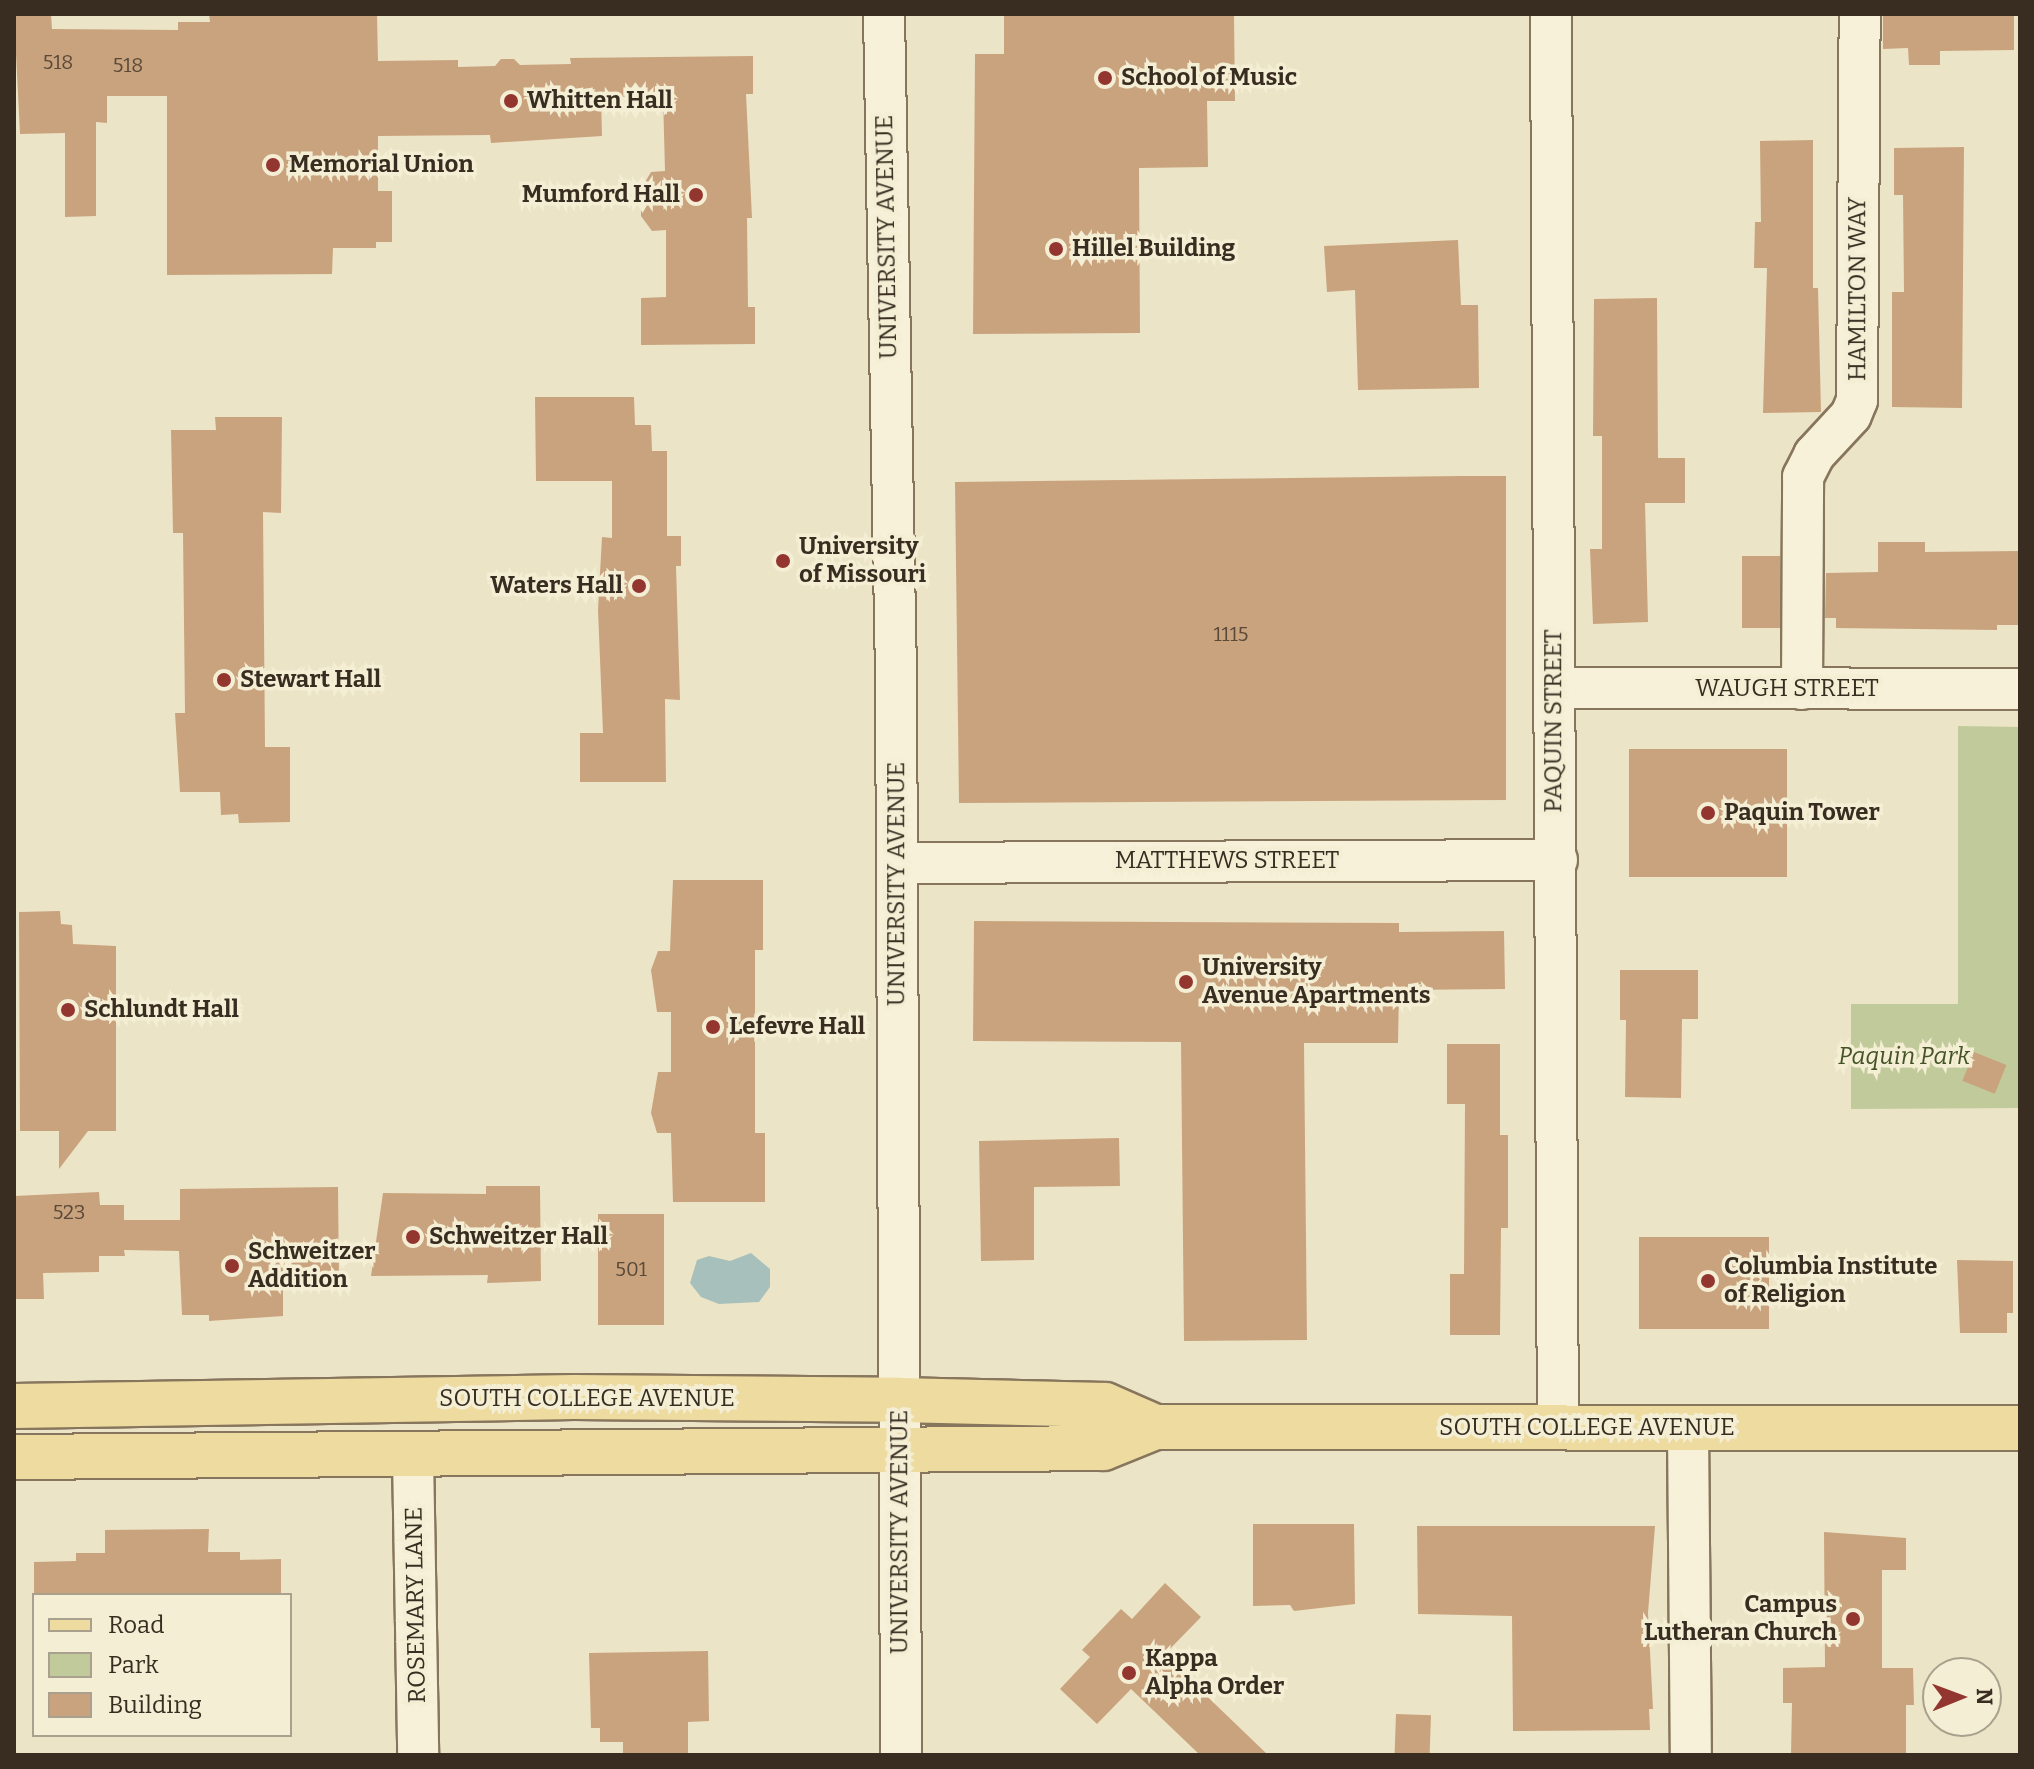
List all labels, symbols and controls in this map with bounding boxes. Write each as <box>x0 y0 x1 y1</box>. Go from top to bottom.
house number: 518 <box>43 50 73 74</box>
house number: 518 <box>113 53 143 77</box>
place label: School of Music <box>1121 64 1297 92</box>
marker: School of Music <box>1096 69 1114 87</box>
place label: Whitten Hall <box>527 87 673 115</box>
marker: Whitten Hall <box>502 92 520 110</box>
street label: UNIVERSITY AVENUE <box>870 115 904 359</box>
place label: Memorial Union <box>289 151 474 179</box>
marker: Memorial Union <box>264 156 282 174</box>
place label: Mumford Hall <box>522 181 680 209</box>
marker: Mumford Hall <box>687 186 705 204</box>
street label: HAMILTON WAY <box>1844 197 1872 381</box>
place label: Hillel Building <box>1072 235 1235 263</box>
marker: Hillel Building <box>1047 240 1065 258</box>
place label: University of Missouri <box>799 533 926 589</box>
marker: University of Missouri <box>774 552 792 570</box>
place label: Waters Hall <box>490 572 623 600</box>
marker: Waters Hall <box>630 577 648 595</box>
house number: 1115 <box>1213 622 1249 646</box>
street label: PAQUIN STREET <box>1540 629 1568 813</box>
place label: Stewart Hall <box>240 666 381 694</box>
marker: Stewart Hall <box>215 671 233 689</box>
street label: WAUGH STREET <box>1695 675 1879 703</box>
street label: UNIVERSITY AVENUE <box>883 762 911 1006</box>
place label: Paquin Tower <box>1724 799 1880 827</box>
marker: Paquin Tower <box>1699 804 1717 822</box>
street label: MATTHEWS STREET <box>1115 847 1339 875</box>
place label: University Avenue Apartments <box>1202 954 1431 1010</box>
marker: University Avenue Apartments <box>1177 973 1195 991</box>
place label: Schlundt Hall <box>84 996 239 1024</box>
marker: Schlundt Hall <box>59 1001 77 1019</box>
place label: Lefevre Hall <box>729 1013 865 1041</box>
marker: Lefevre Hall <box>704 1018 722 1036</box>
park label: Paquin Park <box>1838 1043 1970 1071</box>
house number: 523 <box>53 1200 85 1224</box>
place label: Schweitzer Hall <box>429 1223 608 1251</box>
marker: Schweitzer Hall <box>404 1228 422 1246</box>
place label: Schweitzer Addition <box>248 1238 376 1294</box>
place label: Columbia Institute of Religion <box>1724 1253 1937 1309</box>
marker: Schweitzer Addition <box>223 1257 241 1275</box>
house number: 501 <box>615 1257 647 1281</box>
marker: Columbia Institute of Religion <box>1699 1272 1717 1290</box>
street label: SOUTH COLLEGE AVENUE <box>439 1385 735 1413</box>
street label: UNIVERSITY AVENUE <box>886 1410 914 1654</box>
street label: SOUTH COLLEGE AVENUE <box>1439 1414 1735 1442</box>
street label: ROSEMARY LANE <box>400 1506 432 1704</box>
place label: Campus Lutheran Church <box>1644 1591 1837 1647</box>
legend <box>32 1593 292 1737</box>
marker: Campus Lutheran Church <box>1844 1610 1862 1628</box>
text: Road <box>108 1611 164 1639</box>
place label: Kappa Alpha Order <box>1145 1645 1284 1701</box>
text: Park <box>108 1651 159 1679</box>
north arrow <box>1922 1657 2002 1737</box>
marker: Kappa Alpha Order <box>1120 1664 1138 1682</box>
text: N <box>1971 1688 1998 1705</box>
text: Building <box>108 1691 202 1719</box>

